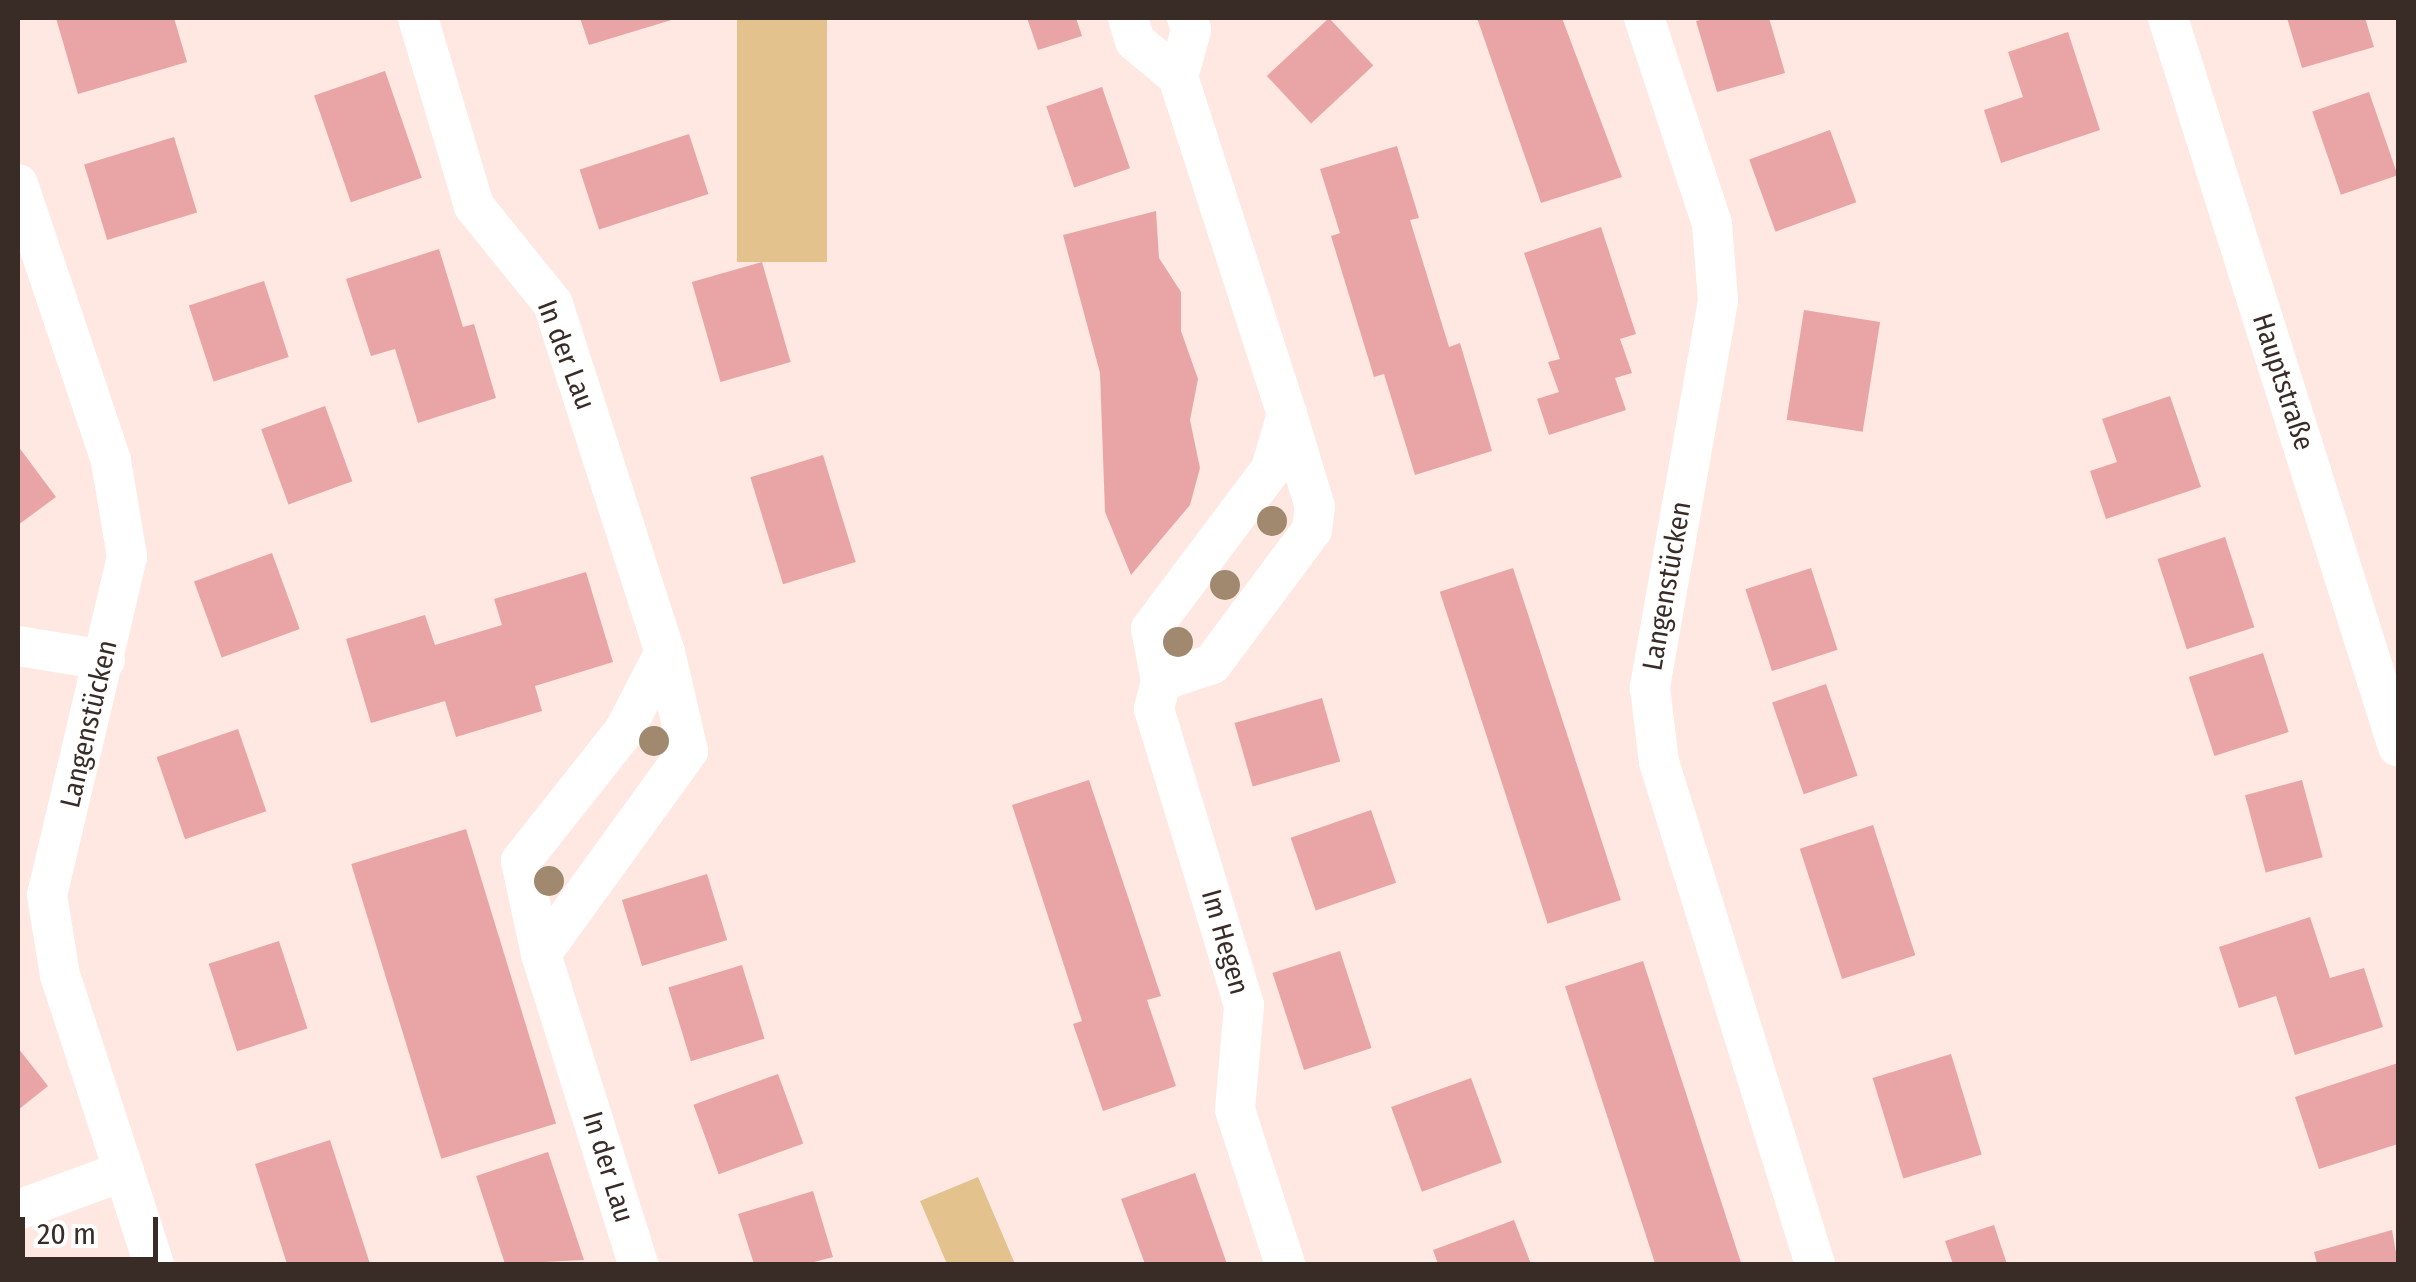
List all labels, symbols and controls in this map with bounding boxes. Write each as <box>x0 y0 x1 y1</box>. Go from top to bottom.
street label: In der Lau <box>530 296 602 414</box>
street label: Hauptstraße <box>2245 309 2321 455</box>
street label: Langenstücken <box>1636 499 1698 673</box>
street label: Langenstücken <box>53 637 125 811</box>
street label: Im Hegen <box>1194 886 1256 998</box>
street label: In der Lau <box>575 1107 641 1227</box>
scale bar <box>25 1197 162 1259</box>
text: 20 m <box>37 1216 96 1252</box>

